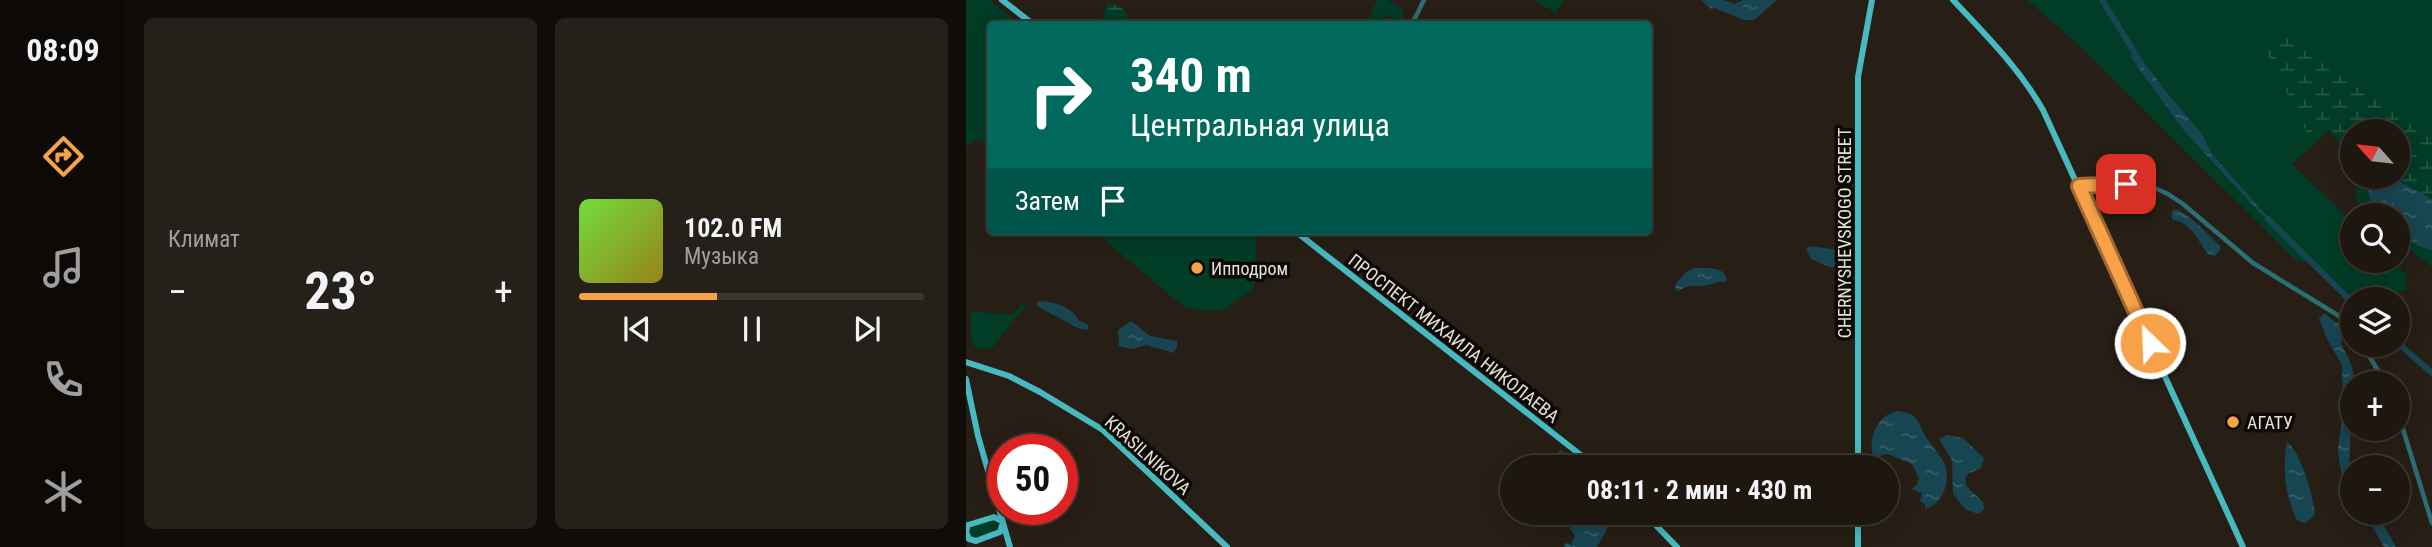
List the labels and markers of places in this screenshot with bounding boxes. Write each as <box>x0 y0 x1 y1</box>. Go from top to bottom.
pin <box>2096 154 2156 214</box>
place label: Ипподром <box>1211 258 1288 279</box>
marker: Ипподром <box>1189 260 1205 276</box>
place label: АГАТУ <box>2247 412 2293 433</box>
marker: АГАТУ <box>2225 414 2241 430</box>

